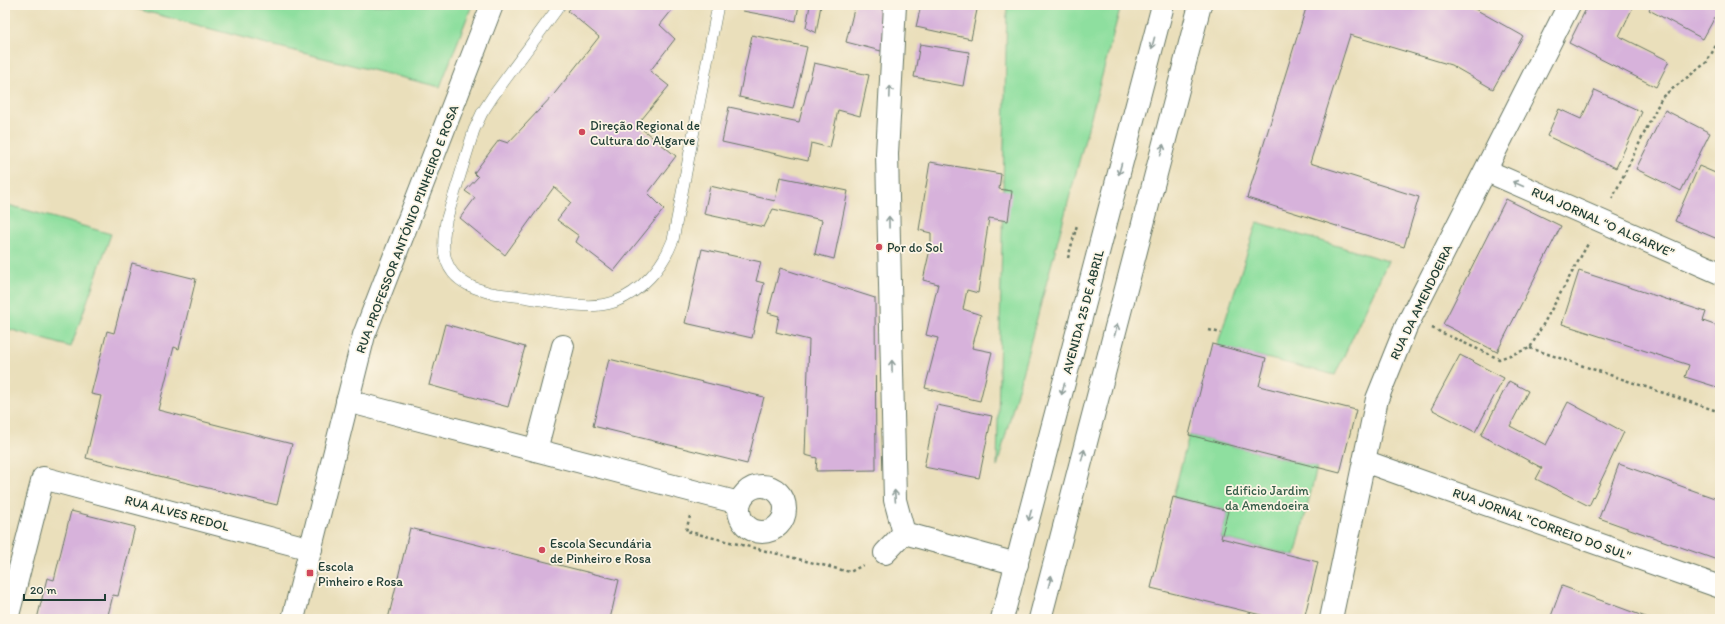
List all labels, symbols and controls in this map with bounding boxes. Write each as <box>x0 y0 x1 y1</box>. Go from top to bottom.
one-way arrow <box>1149 36 1156 49</box>
one-way arrow <box>886 86 893 99</box>
street label: RUA PROFESSOR ANTÓNIO PINHEIRO E ROSA <box>353 102 462 355</box>
place label: Direção Regional de Cultura do Algarve <box>590 118 700 148</box>
marker: Direção Regional de Cultura do Algarve <box>577 127 587 137</box>
one-way arrow <box>1159 143 1167 156</box>
one-way arrow <box>1116 162 1124 175</box>
one-way arrow <box>1512 180 1524 187</box>
street label: RUA JORNAL “O ALGARVE” <box>1529 184 1677 260</box>
one-way arrow <box>885 216 893 229</box>
place label: Por do Sol <box>887 240 943 255</box>
street label: RUA DA AMENDOEIRA <box>1387 241 1456 362</box>
marker: Por do Sol <box>874 242 884 252</box>
street label: AVENIDA 25 DE ABRIL <box>1059 248 1107 376</box>
one-way arrow <box>1112 323 1120 336</box>
one-way arrow <box>888 360 896 373</box>
one-way arrow <box>1059 382 1066 395</box>
one-way arrow <box>1080 449 1087 462</box>
park label: Edificio Jardim da Amendoeira <box>1225 483 1309 513</box>
street label: RUA JORNAL "CORREIO DO SUL" <box>1451 485 1633 563</box>
one-way arrow <box>892 490 899 503</box>
street label: RUA ALVES REDOL <box>123 492 231 534</box>
one-way arrow <box>1026 508 1033 521</box>
place label: Escola Secundária de Pinheiro e Rosa <box>550 536 652 566</box>
marker: Escola Secundária de Pinheiro e Rosa <box>537 545 547 555</box>
place label: Escola Pinheiro e Rosa <box>318 559 403 589</box>
marker: Escola Pinheiro e Rosa <box>305 568 315 578</box>
one-way arrow <box>1047 575 1054 588</box>
scale bar <box>24 576 105 602</box>
text: 20 m <box>30 583 57 597</box>

